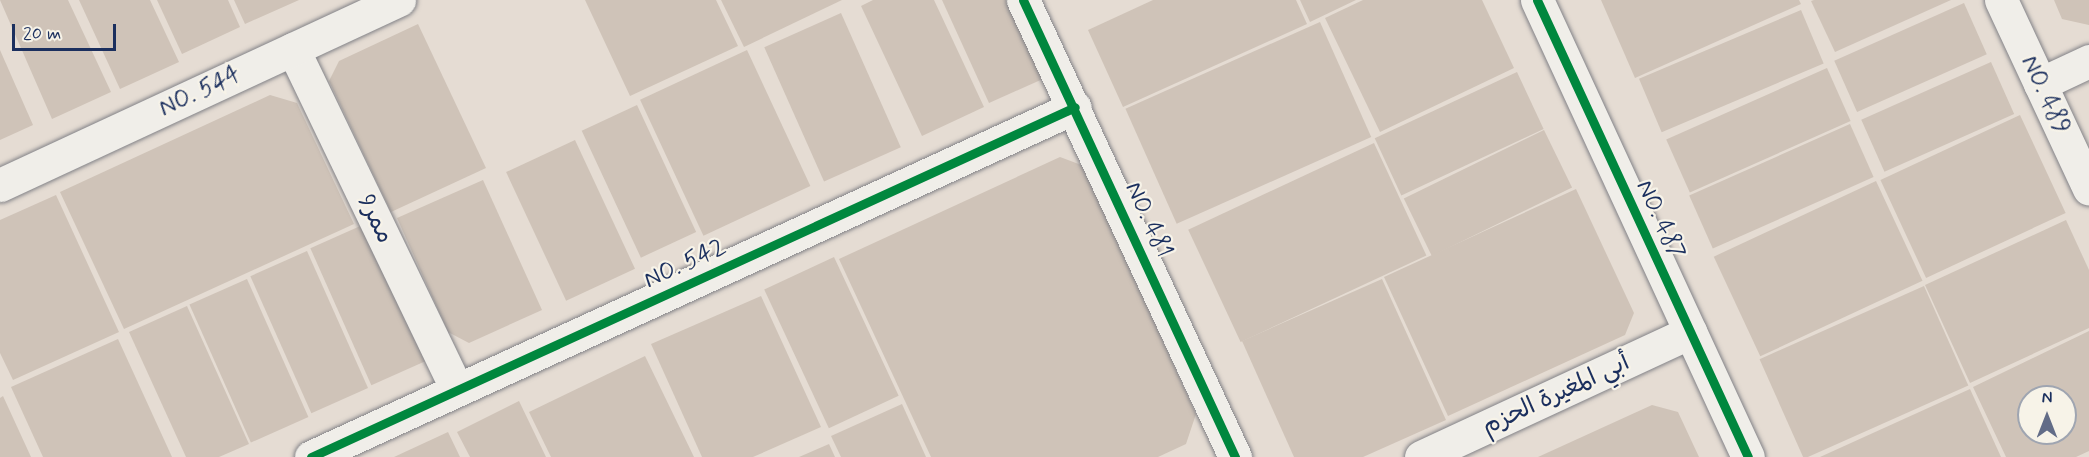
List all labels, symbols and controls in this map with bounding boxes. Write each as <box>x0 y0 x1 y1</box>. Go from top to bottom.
scale bar <box>15 12 118 50</box>
text: 20 m <box>23 22 61 46</box>
street label: NO. 489 <box>2014 51 2076 139</box>
street label: NO. 544 <box>155 61 245 123</box>
street label: NO. 487 <box>1629 176 1691 264</box>
street label: NO. 481 <box>1118 178 1178 262</box>
street label: ممر9 <box>351 190 399 248</box>
street label: NO. 542 <box>640 233 730 295</box>
street label: أبي المغيرة الحزم <box>1478 348 1634 442</box>
north arrow <box>2017 385 2077 445</box>
text: N <box>2042 388 2052 409</box>

